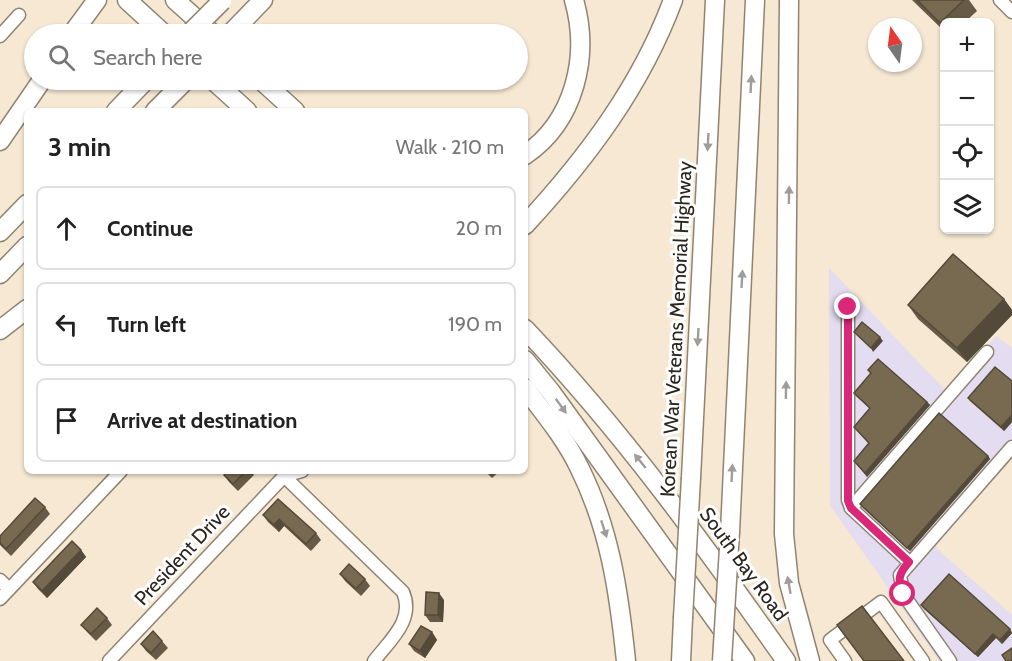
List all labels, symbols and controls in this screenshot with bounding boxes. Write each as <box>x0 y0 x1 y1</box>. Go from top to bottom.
north arrow <box>868 18 922 72</box>
map controls <box>940 18 994 234</box>
button: + <box>940 18 994 72</box>
search box <box>24 24 528 90</box>
icon: search <box>45 41 78 74</box>
text: Search here <box>93 44 202 71</box>
button: − <box>940 72 994 126</box>
one-way arrow <box>746 74 756 93</box>
button: locate <box>940 126 994 180</box>
text: 3 min <box>48 131 111 163</box>
one-way arrow <box>703 133 712 152</box>
text: Walk · 210 m <box>396 135 504 159</box>
street label: Korean War Veterans Memorial Highway <box>655 160 697 498</box>
button: layers <box>940 180 994 234</box>
one-way arrow <box>784 185 794 204</box>
icon: ahead <box>50 212 83 245</box>
text: Continue <box>107 215 193 242</box>
text: 20 m <box>456 216 502 240</box>
one-way arrow <box>737 269 746 288</box>
route end <box>834 293 860 319</box>
icon: left <box>50 308 83 341</box>
text: Turn left <box>107 311 186 338</box>
text: 190 m <box>448 312 502 336</box>
one-way arrow <box>693 328 702 347</box>
one-way arrow <box>781 380 791 399</box>
one-way arrow <box>555 397 567 413</box>
icon: arrive <box>50 404 83 437</box>
text: Arrive at destination <box>107 407 297 434</box>
one-way arrow <box>634 453 647 469</box>
one-way arrow <box>728 464 737 483</box>
street label: President Drive <box>129 500 235 610</box>
street label: South Bay Road <box>695 503 793 625</box>
one-way arrow <box>600 520 610 538</box>
one-way arrow <box>784 575 793 594</box>
route start <box>889 580 915 606</box>

